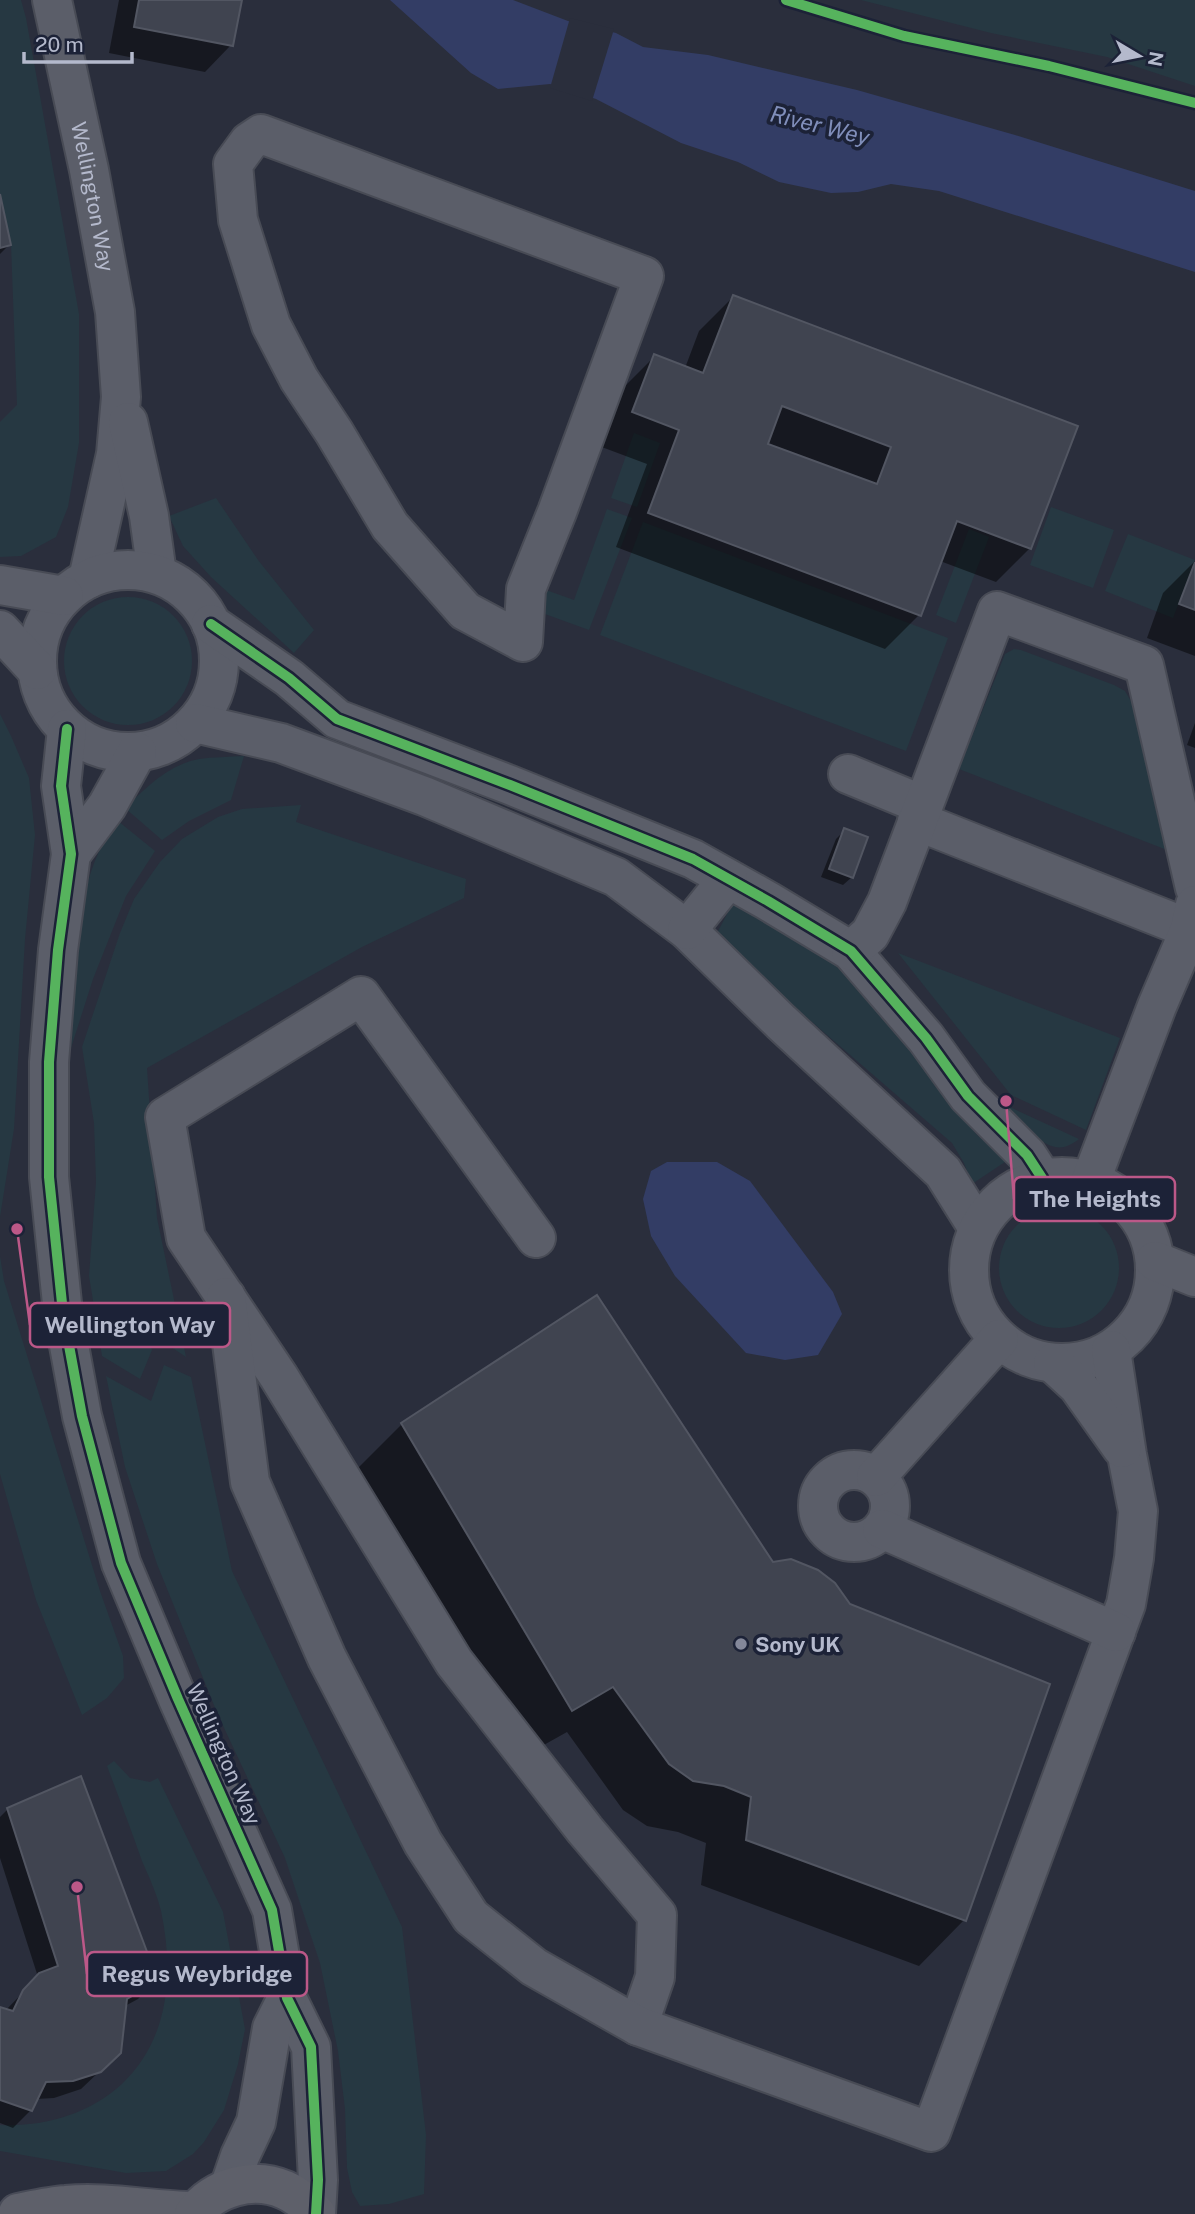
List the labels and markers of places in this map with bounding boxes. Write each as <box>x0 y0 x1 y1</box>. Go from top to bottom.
callout: The Heights <box>1014 1177 1175 1221</box>
callout: Wellington Way <box>30 1303 230 1347</box>
place label: Sony UK <box>755 1632 840 1657</box>
marker: Sony UK <box>733 1636 749 1652</box>
callout: Regus Weybridge <box>87 1952 307 1996</box>

